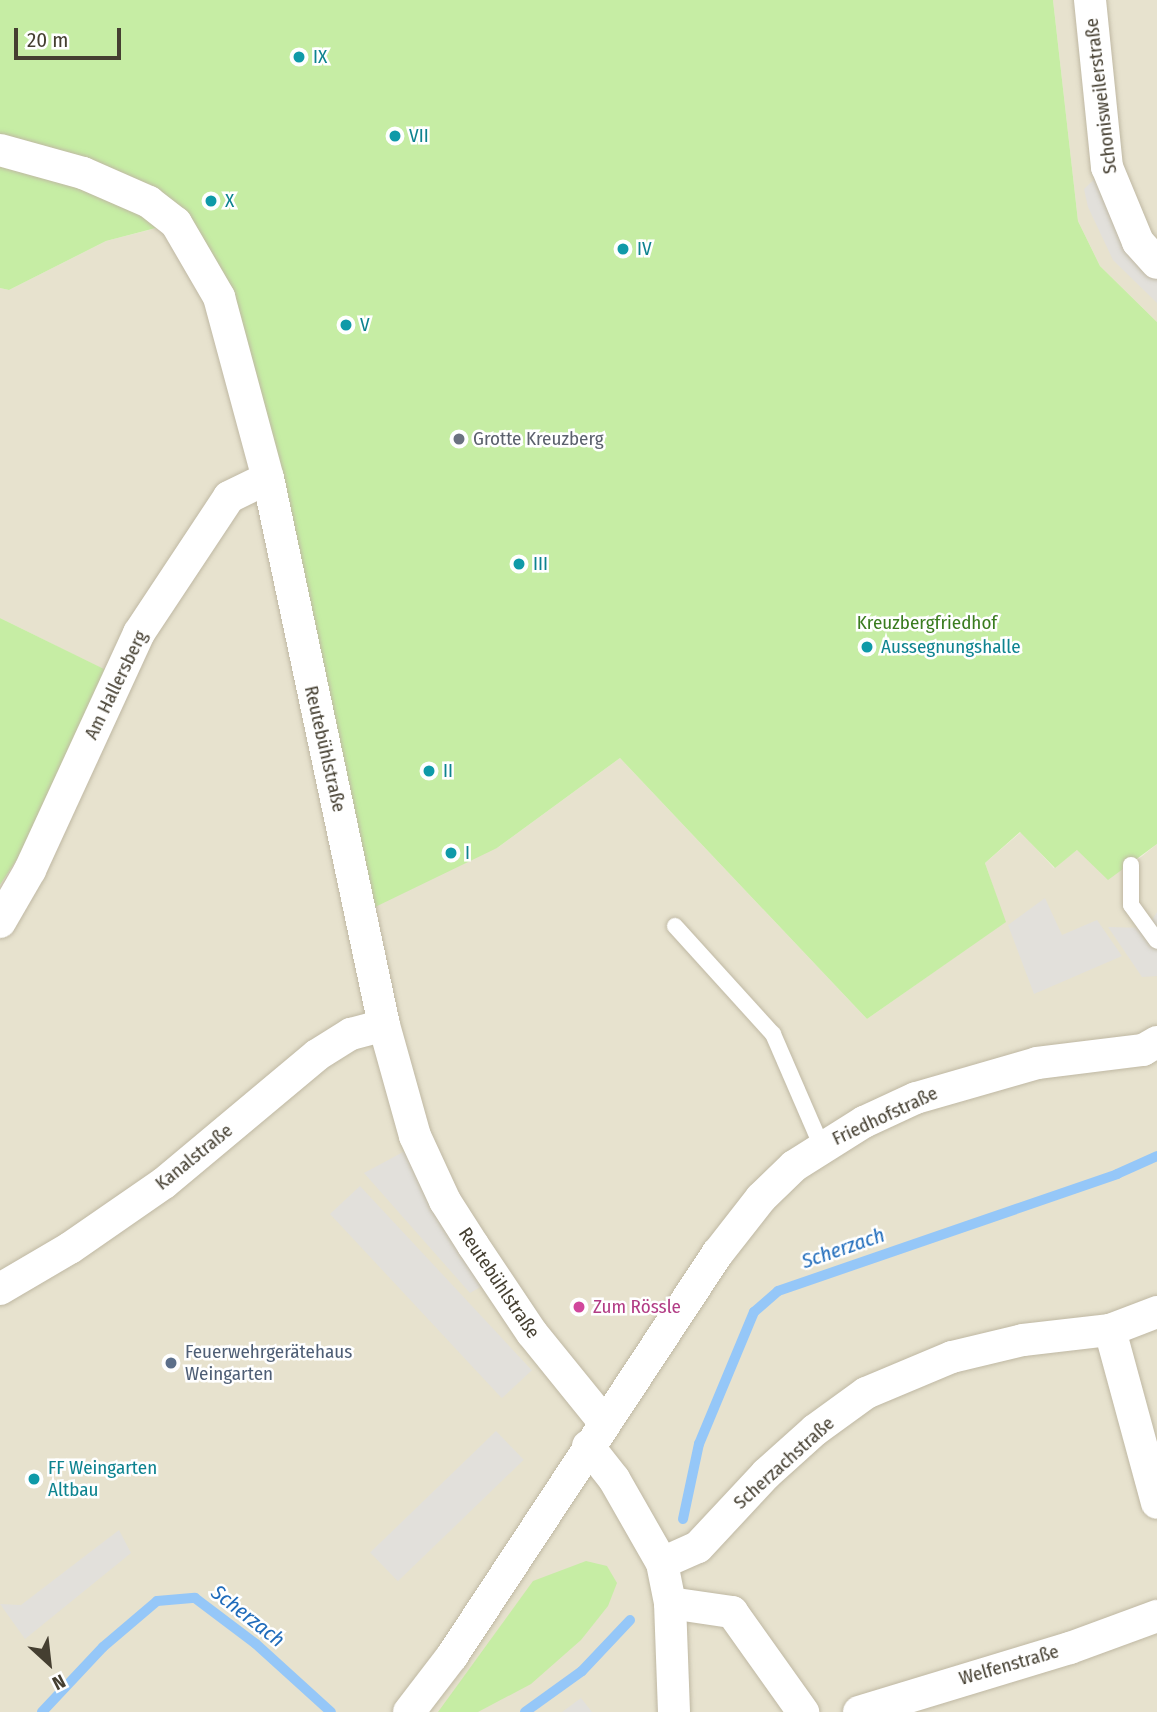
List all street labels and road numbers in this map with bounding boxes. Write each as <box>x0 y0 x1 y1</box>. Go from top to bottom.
street label: Schonisweilerstraße <box>1080 17 1122 175</box>
street label: Am Hallersberg <box>80 627 152 743</box>
street label: Reutebühlstraße <box>299 684 351 814</box>
street label: Friedhofstraße <box>829 1082 941 1150</box>
street label: Kanalstraße <box>151 1119 237 1195</box>
street label: Reutebühlstraße <box>453 1223 545 1343</box>
street label: Scherzachstraße <box>729 1412 839 1514</box>
street label: Welfenstraße <box>956 1640 1062 1690</box>

